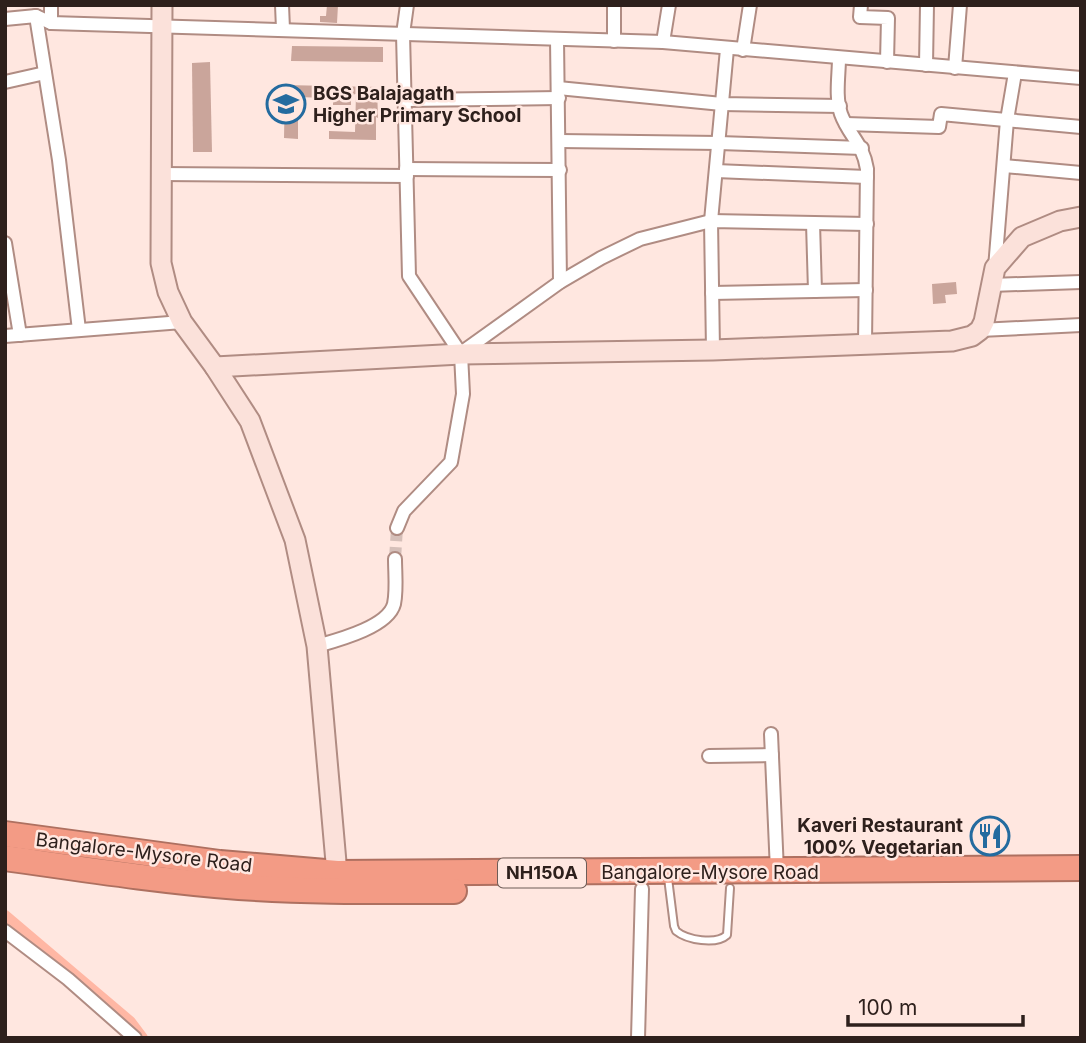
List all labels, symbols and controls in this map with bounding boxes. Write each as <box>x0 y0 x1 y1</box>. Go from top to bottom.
place label: BGS Balajagath Higher Primary School <box>313 82 521 127</box>
school or university icon: BGS Balajagath Higher Primary School <box>265 83 307 125</box>
place label: Kaveri Restaurant 100% Vegetarian <box>797 814 963 859</box>
restaurant icon: Kaveri Restaurant 100% Vegetarian <box>969 815 1011 857</box>
street label: Bangalore-Mysore Road <box>34 828 253 877</box>
road number: NH150A <box>498 858 586 888</box>
street label: Bangalore-Mysore Road <box>601 861 819 884</box>
scale bar <box>848 984 1023 1028</box>
text: 100 m <box>858 995 917 1020</box>

